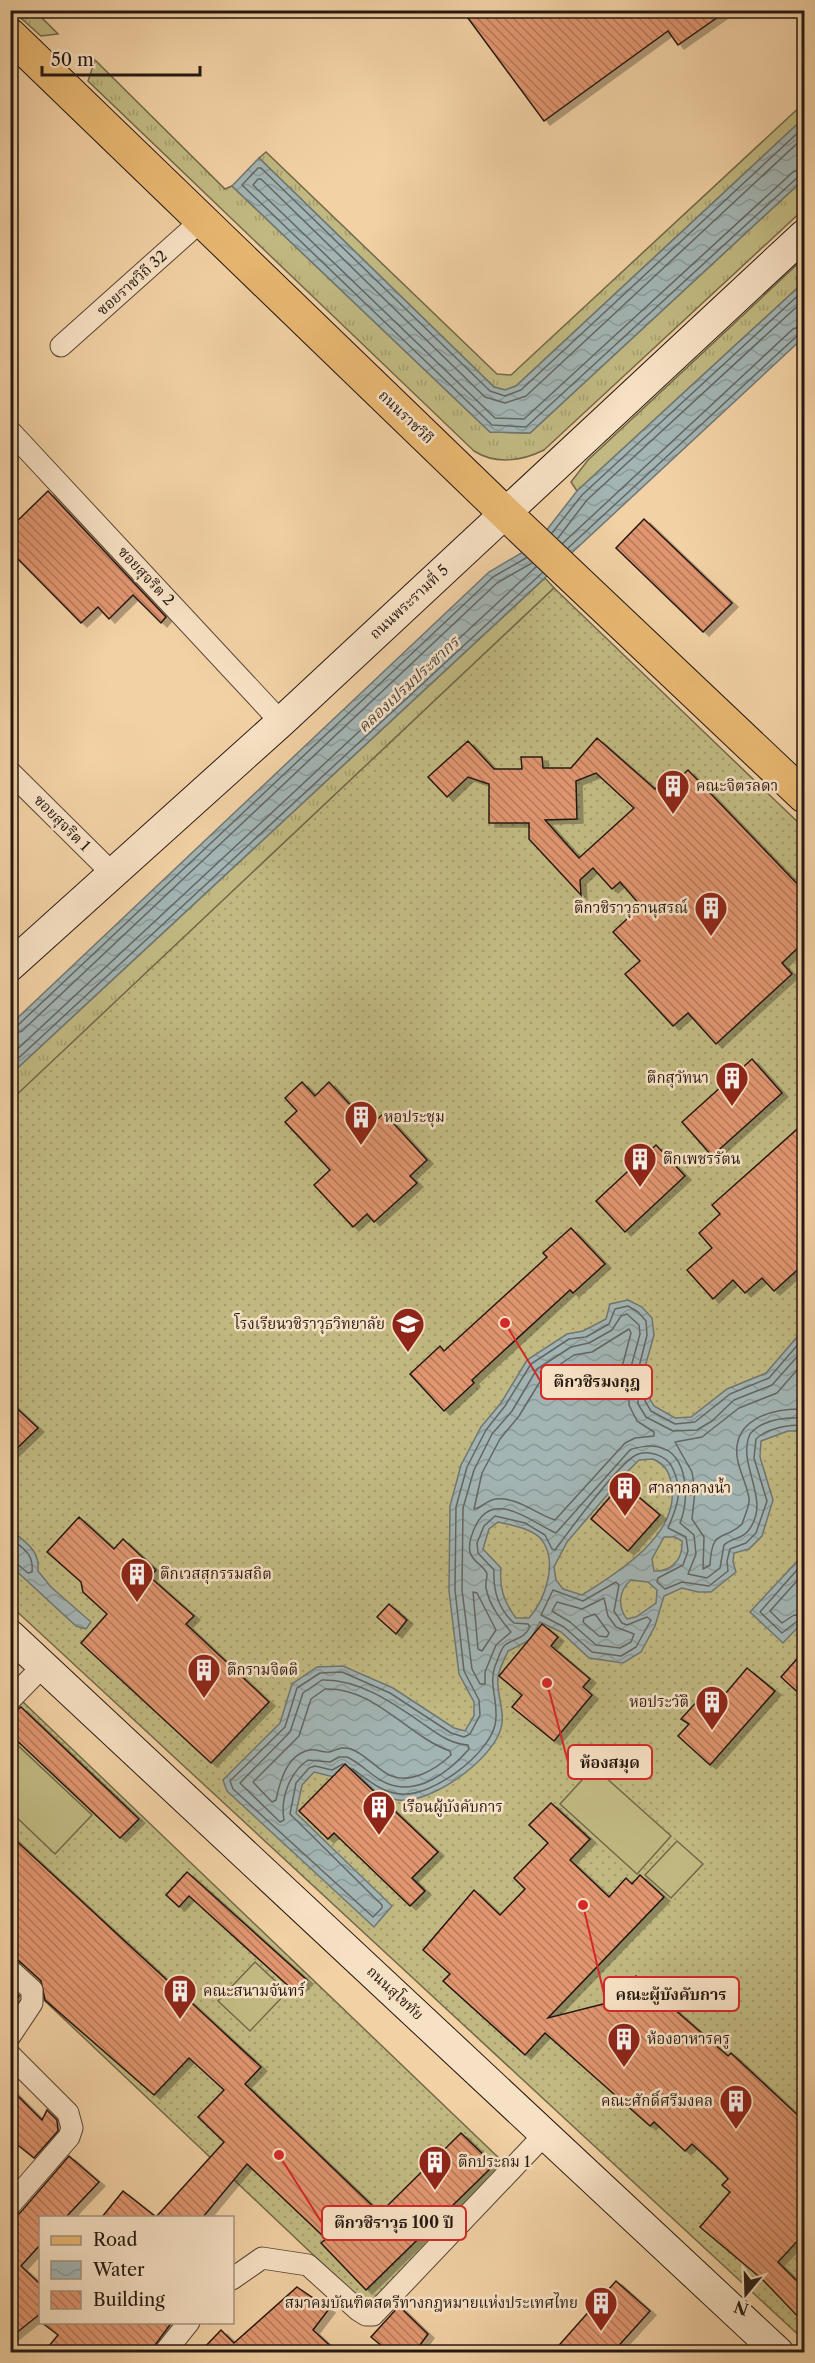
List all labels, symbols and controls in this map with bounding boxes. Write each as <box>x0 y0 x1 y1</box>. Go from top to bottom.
scale bar <box>42 39 200 77</box>
text: 50 m <box>51 49 94 71</box>
street label: ซอยราชวิถี 32 <box>93 246 171 319</box>
street label: ถนนราชวิถี <box>375 386 438 448</box>
street label: ซอยสุจริต 2 <box>113 542 179 611</box>
street label: ถนนพระรามที่ 5 <box>365 560 452 643</box>
water label: คลองเปรมประชากร <box>353 630 464 736</box>
building icon: คณะจิตรลดา <box>655 768 691 815</box>
place label: คณะจิตรลดา <box>696 776 778 795</box>
street label: ซอยสุจริต 1 <box>29 791 95 857</box>
building icon: ตึกวชิราวุธานุสรณ์ <box>693 890 729 937</box>
place label: ตึกวชิราวุธานุสรณ์ <box>574 898 688 919</box>
building icon: ตึกสุวัทนา <box>714 1060 750 1107</box>
place label: ตึกสุวัทนา <box>647 1068 709 1089</box>
building icon: หอประชุม <box>343 1099 379 1146</box>
place label: หอประชุม <box>384 1107 445 1128</box>
building icon: ตึกเพชรรัตน <box>622 1141 658 1188</box>
place label: ตึกเพชรรัตน <box>663 1149 741 1168</box>
school or university icon: โรงเรียนวชิราวุธวิทยาลัย <box>390 1306 426 1353</box>
place label: โรงเรียนวชิราวุธวิทยาลัย <box>233 1313 385 1335</box>
callout: ตึกวชิรมงกุฎ <box>541 1365 652 1399</box>
text: ตึกวชิรมงกุฎ <box>554 1371 640 1393</box>
building icon: ศาลากลางน้ำ <box>607 1470 643 1517</box>
place label: ศาลากลางน้ำ <box>648 1477 731 1497</box>
building icon: ตึกเวสสุกรรมสถิต <box>119 1556 155 1603</box>
place label: ตึกเวสสุกรรมสถิต <box>160 1564 272 1585</box>
building icon: ตึกรามจิตติ <box>186 1652 222 1699</box>
place label: ตึกรามจิตติ <box>227 1660 298 1679</box>
building icon: หอประวัติ <box>694 1684 730 1731</box>
place label: หอประวัติ <box>629 1692 689 1711</box>
callout: ห้องสมุด <box>568 1745 652 1779</box>
text: ห้องสมุด <box>580 1752 640 1774</box>
building icon: เรือนผู้บังคับการ <box>361 1789 397 1836</box>
place label: เรือนผู้บังคับการ <box>402 1797 503 1817</box>
street label: ถนนสุโขทัย <box>362 1961 428 2025</box>
building icon: คณะสนามจันทร์ <box>162 1973 198 2020</box>
callout: คณะผู้บังคับการ <box>604 1977 739 2011</box>
place label: คณะสนามจันทร์ <box>203 1981 306 2000</box>
text: คณะผู้บังคับการ <box>616 1984 726 2005</box>
building icon: ห้องอาหารครู <box>606 2021 642 2068</box>
place label: ห้องอาหารครู <box>647 2029 730 2049</box>
building icon: คณะศักดิ์ศรีมงคล <box>718 2083 754 2130</box>
place label: คณะศักดิ์ศรีมงคล <box>601 2090 713 2110</box>
building icon: ตึกประถม 1 <box>417 2144 453 2191</box>
place label: ตึกประถม 1 <box>458 2152 531 2171</box>
callout: ตึกวชิราวุธ 100 ปี <box>322 2206 466 2240</box>
text: ตึกวชิราวุธ 100 ปี <box>334 2212 454 2234</box>
legend <box>39 2216 234 2324</box>
text: Road <box>93 2229 138 2251</box>
text: Water <box>92 2259 145 2281</box>
north arrow <box>716 2264 776 2324</box>
building icon: สมาคมบัณฑิตสตรีทางกฎหมายแห่งประเทศไทย <box>583 2285 619 2332</box>
text: Building <box>93 2289 165 2311</box>
place label: สมาคมบัณฑิตสตรีทางกฎหมายแห่งประเทศไทย <box>285 2292 578 2312</box>
text: N <box>731 2296 751 2320</box>

